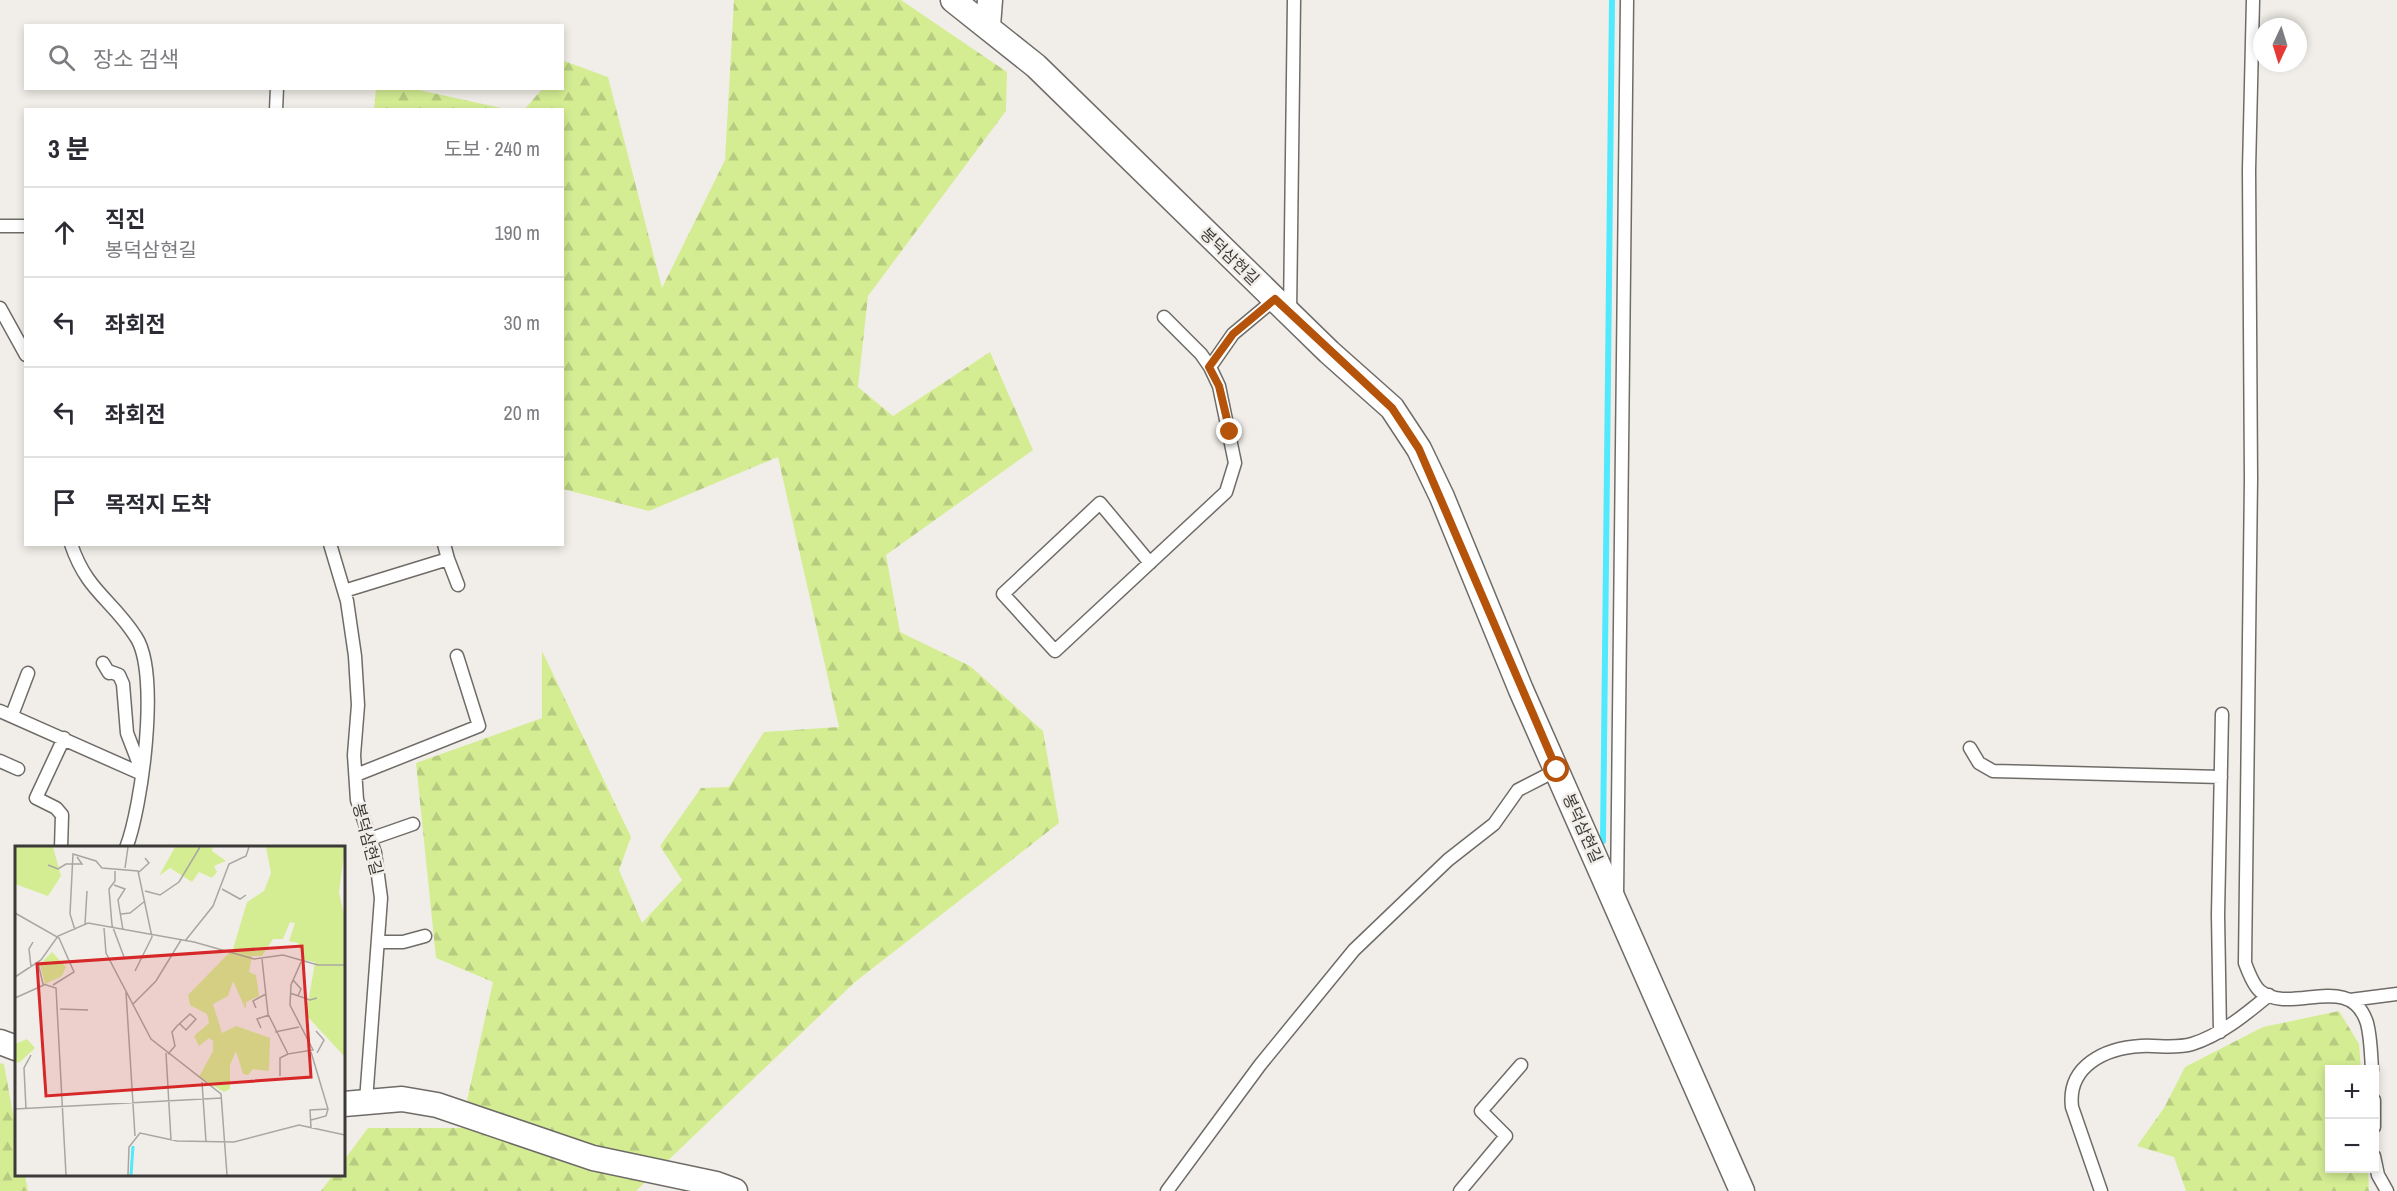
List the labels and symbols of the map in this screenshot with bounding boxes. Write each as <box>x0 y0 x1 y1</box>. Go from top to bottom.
north arrow <box>2253 18 2307 72</box>
street label: 봉덕삼현길 <box>1196 223 1264 289</box>
route end <box>1216 418 1242 444</box>
route start <box>1543 756 1569 782</box>
street label: 봉덕삼현길 <box>1558 790 1608 866</box>
street label: 봉덕삼현길 <box>348 801 388 877</box>
inset map <box>15 846 345 1176</box>

